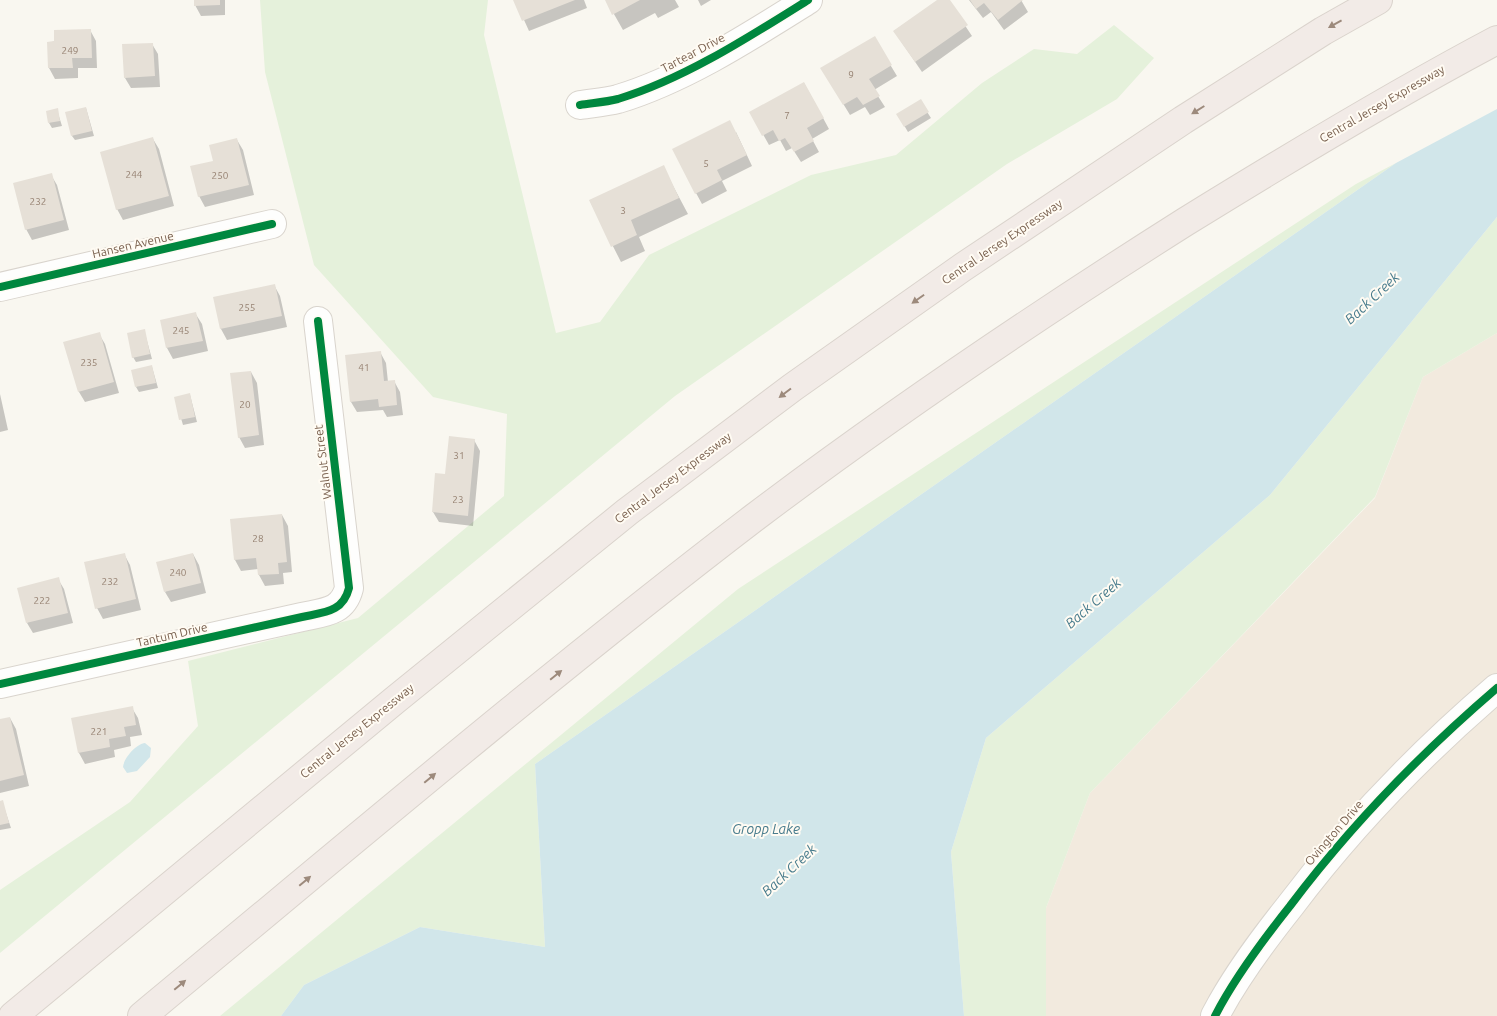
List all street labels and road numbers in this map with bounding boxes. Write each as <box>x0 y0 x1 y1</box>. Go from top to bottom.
street label: Tartear Drive <box>659 30 727 75</box>
street label: Central Jersey Expressway <box>1317 62 1447 145</box>
street label: Central Jersey Expressway <box>939 196 1065 287</box>
street label: Hansen Avenue <box>91 229 175 260</box>
street label: Walnut Street <box>311 424 334 500</box>
street label: Central Jersey Expressway <box>612 429 734 526</box>
street label: Tantum Drive <box>135 620 209 649</box>
street label: Central Jersey Expressway <box>297 681 416 780</box>
street label: Ovington Drive <box>1302 798 1365 868</box>

